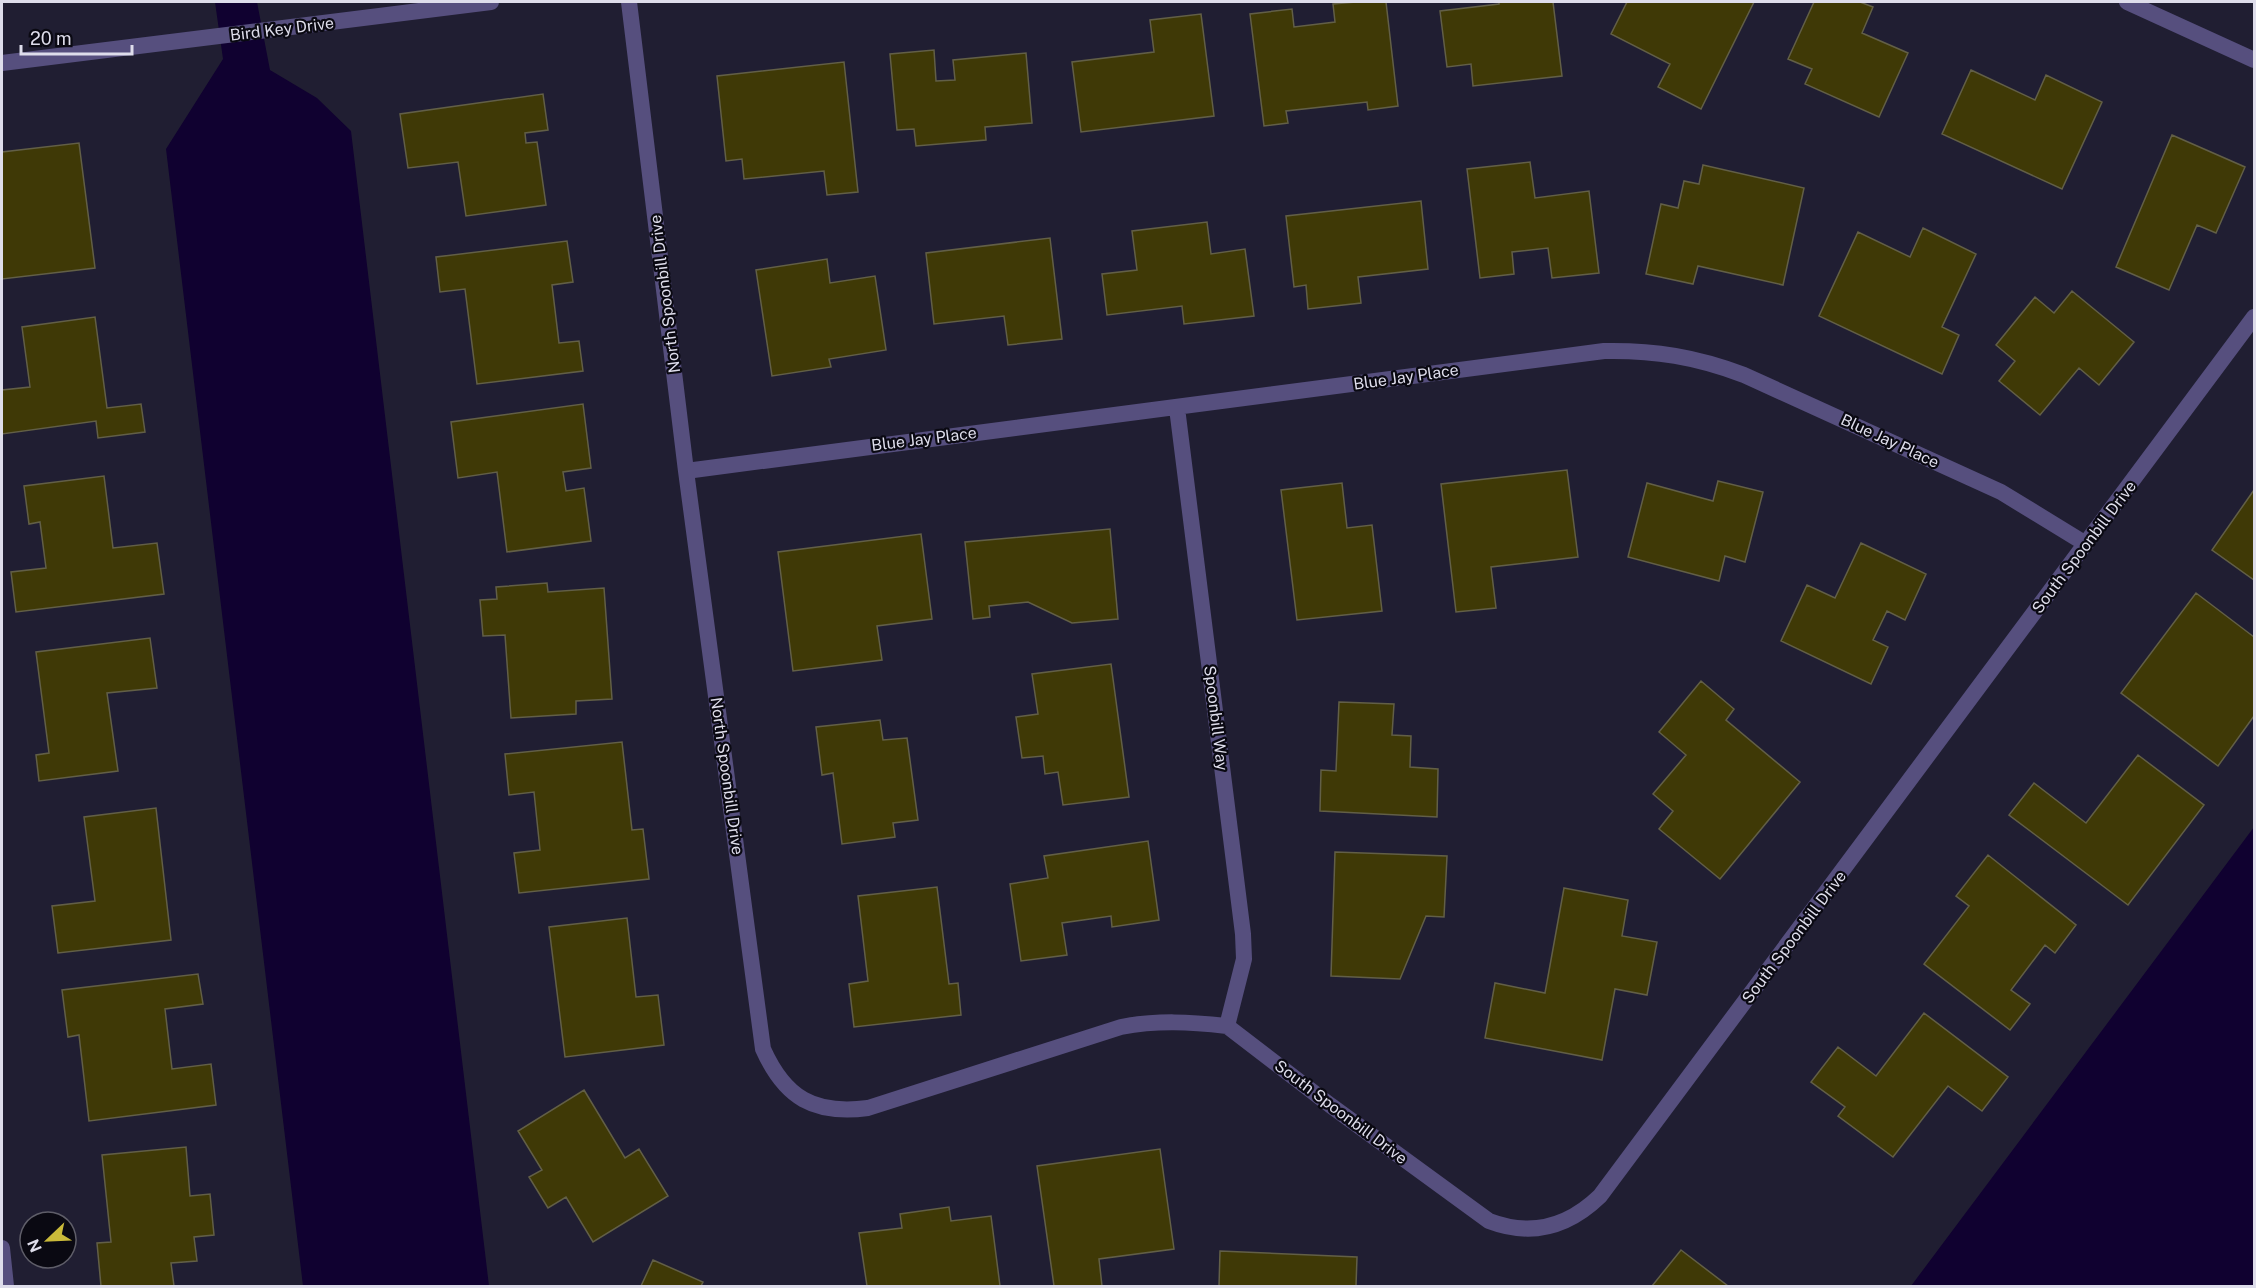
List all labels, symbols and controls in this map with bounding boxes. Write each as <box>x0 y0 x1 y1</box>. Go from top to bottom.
street label: Bird Key Drive <box>229 13 335 45</box>
scale bar <box>21 18 132 56</box>
text: 20 m <box>30 28 72 49</box>
street label: North Spoonbill Drive <box>646 214 684 374</box>
street label: Blue Jay Place <box>1352 360 1460 394</box>
street label: Blue Jay Place <box>1838 410 1942 472</box>
street label: Blue Jay Place <box>870 423 978 455</box>
street label: South Spoonbill Drive <box>2028 477 2140 617</box>
street label: Spoonbill Way <box>1200 664 1232 772</box>
street label: North Spoonbill Drive <box>707 696 747 856</box>
street label: South Spoonbill Drive <box>1738 867 1850 1007</box>
street label: South Spoonbill Drive <box>1271 1056 1411 1168</box>
north arrow <box>18 1210 78 1270</box>
text: N <box>23 1236 46 1255</box>

